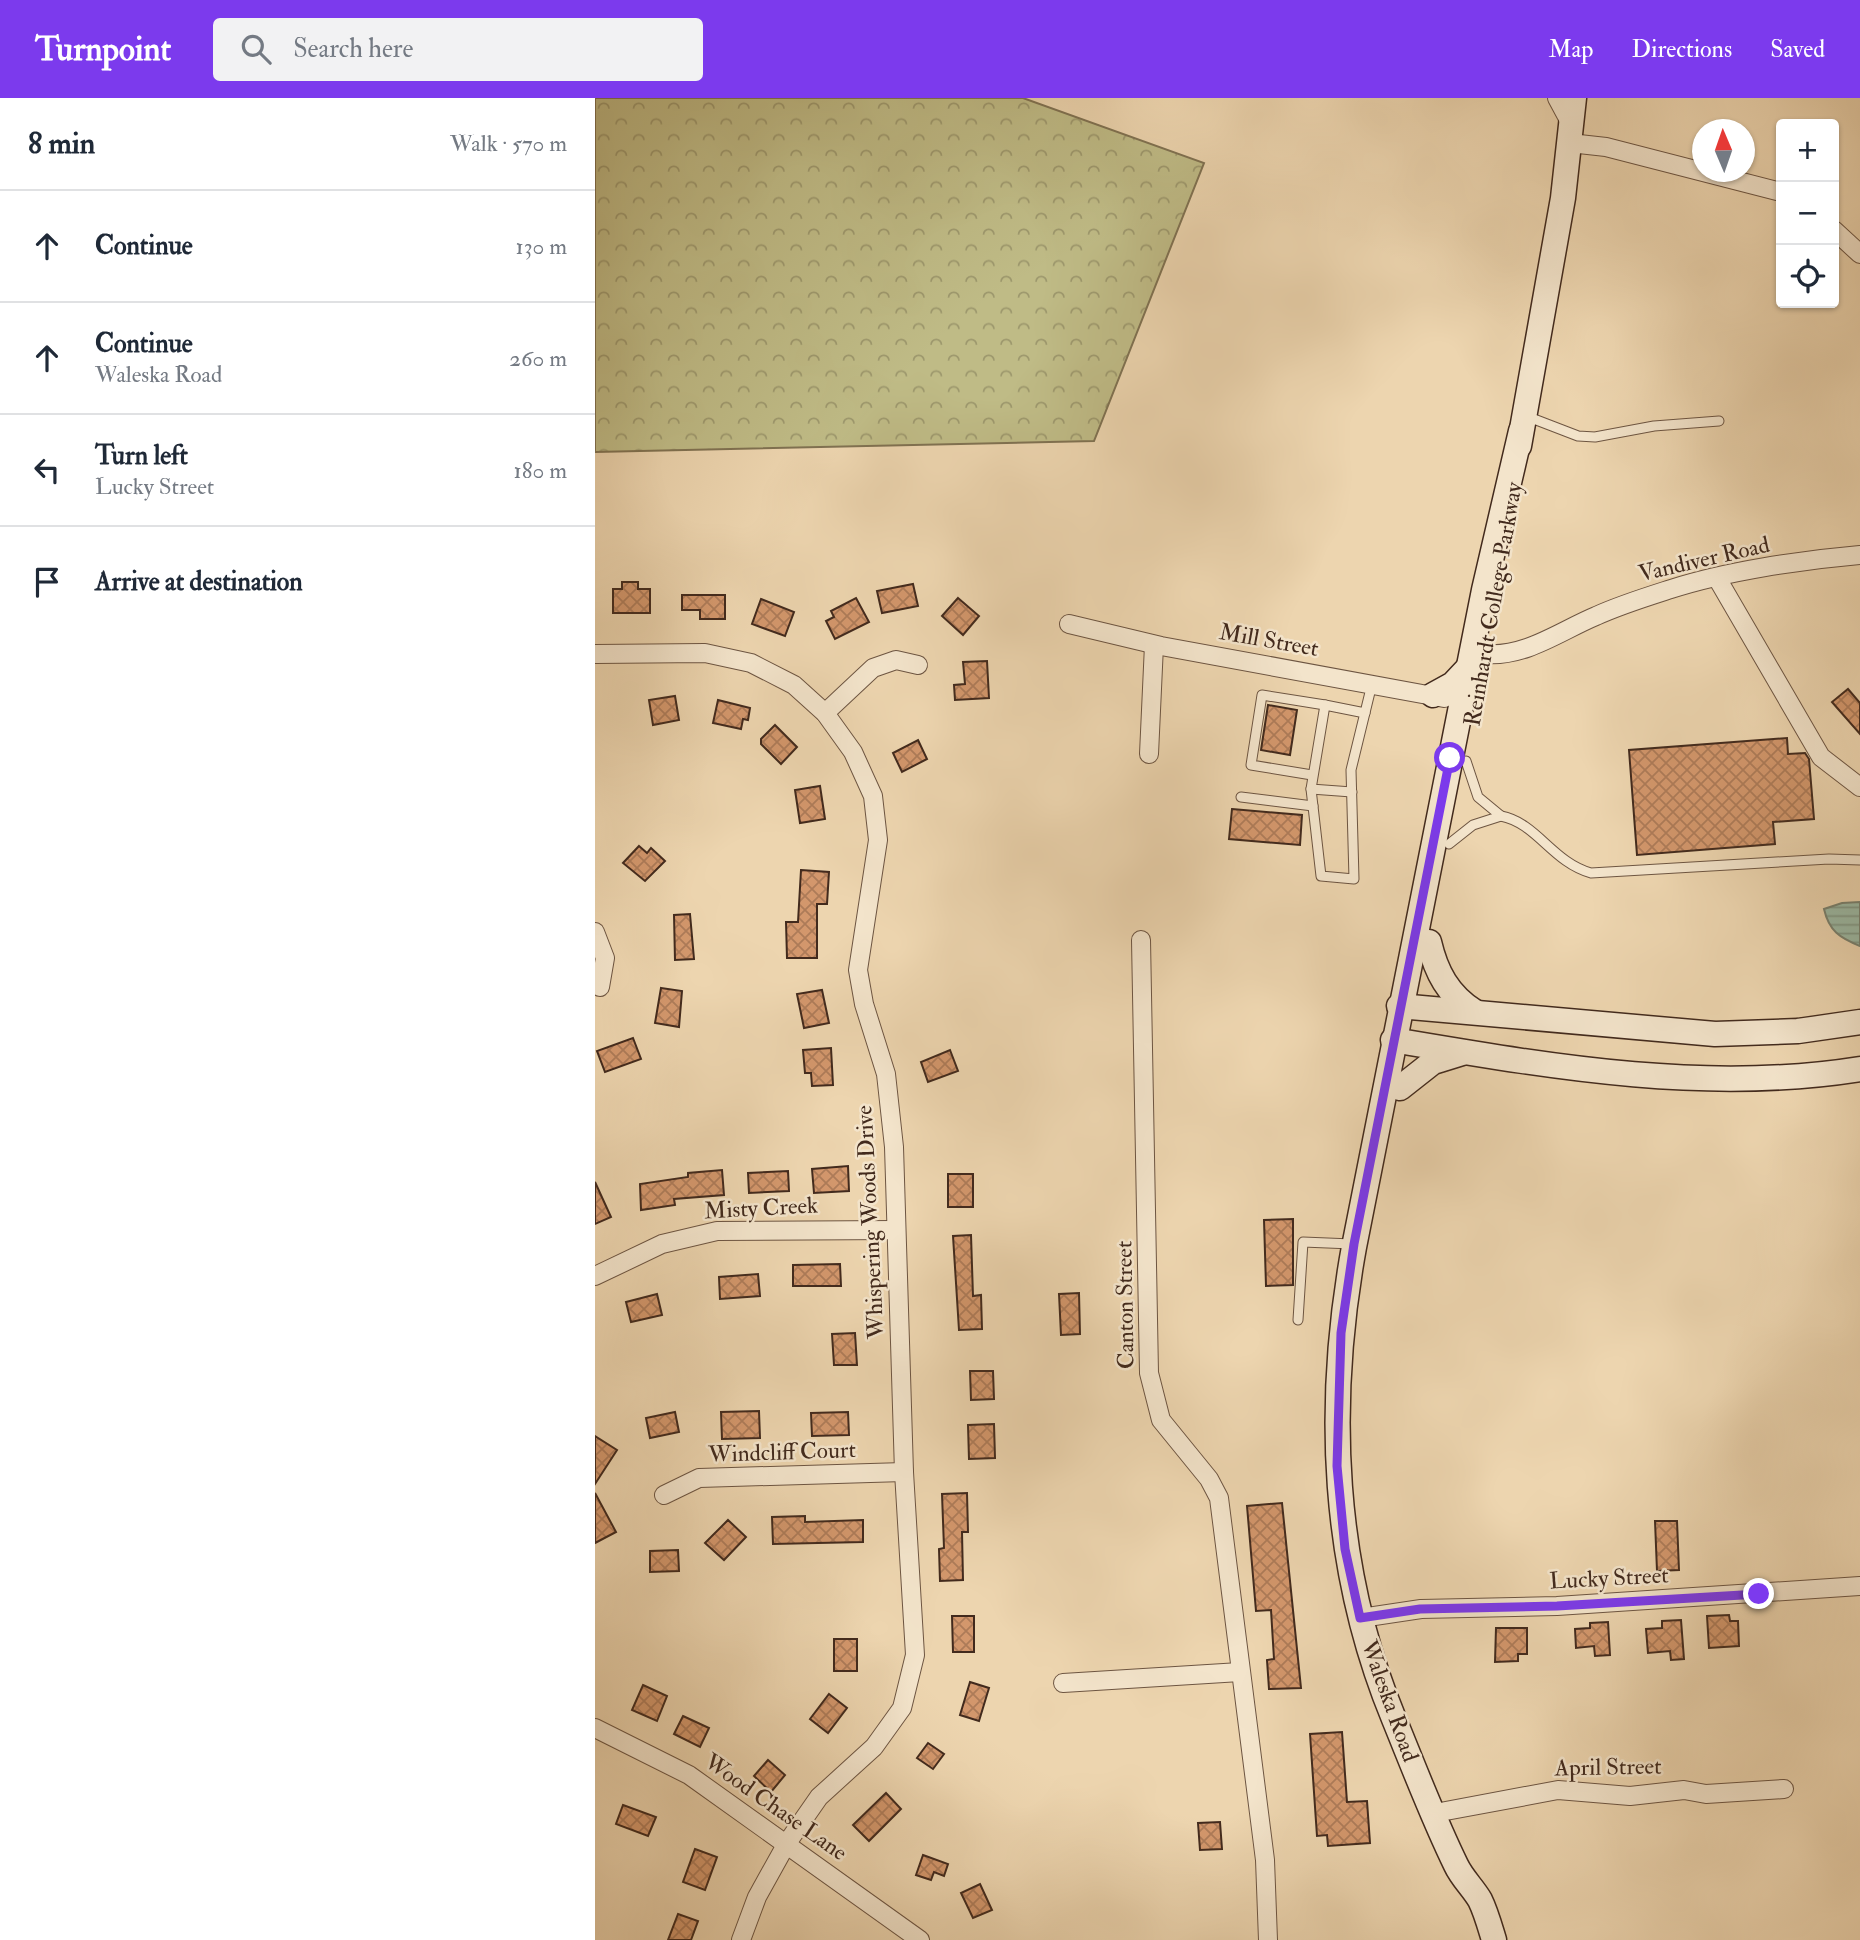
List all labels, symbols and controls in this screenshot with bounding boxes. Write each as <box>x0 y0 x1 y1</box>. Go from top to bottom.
search box <box>213 18 703 81</box>
text: Turnpoint <box>35 29 171 70</box>
icon: search <box>237 30 275 68</box>
text: Search here <box>293 33 413 65</box>
text: Map <box>1548 34 1593 65</box>
text: Directions <box>1631 34 1732 65</box>
text: Saved <box>1770 34 1825 65</box>
north arrow <box>1692 119 1755 182</box>
map controls <box>1776 119 1839 308</box>
button: + <box>1776 119 1839 182</box>
text: 8 min <box>28 125 95 162</box>
text: Walk · 570 m <box>450 129 567 158</box>
button: − <box>1776 182 1839 245</box>
icon: ahead <box>28 227 66 265</box>
text: Continue <box>95 230 193 262</box>
text: 130 m <box>515 232 567 261</box>
button: locate <box>1776 245 1839 308</box>
text: Continue <box>95 328 193 360</box>
icon: ahead <box>28 339 66 377</box>
text: 260 m <box>509 344 567 373</box>
text: Waleska Road <box>95 360 222 389</box>
text: Turn left <box>95 440 188 472</box>
icon: left <box>28 451 66 489</box>
text: 180 m <box>514 456 567 485</box>
text: Lucky Street <box>95 472 214 501</box>
street label: Reinhardt College Parkway <box>1457 479 1529 728</box>
street label: Vandiver Road <box>1636 530 1772 588</box>
icon: arrive <box>28 563 66 601</box>
text: Arrive at destination <box>95 566 303 598</box>
street label: Mill Street <box>1217 617 1321 663</box>
route start <box>1434 742 1465 773</box>
street label: Whispering Woods Drive <box>849 1104 892 1341</box>
street label: Misty Creek <box>703 1191 819 1225</box>
street label: Canton Street <box>1109 1240 1141 1370</box>
street label: Windcliff Court <box>707 1435 856 1469</box>
street label: Lucky Street <box>1549 1560 1669 1596</box>
route end <box>1743 1578 1774 1609</box>
street label: Waleska Road <box>1354 1635 1425 1766</box>
street label: Wood Chase Lane <box>698 1746 853 1867</box>
street label: April Street <box>1553 1752 1662 1783</box>

